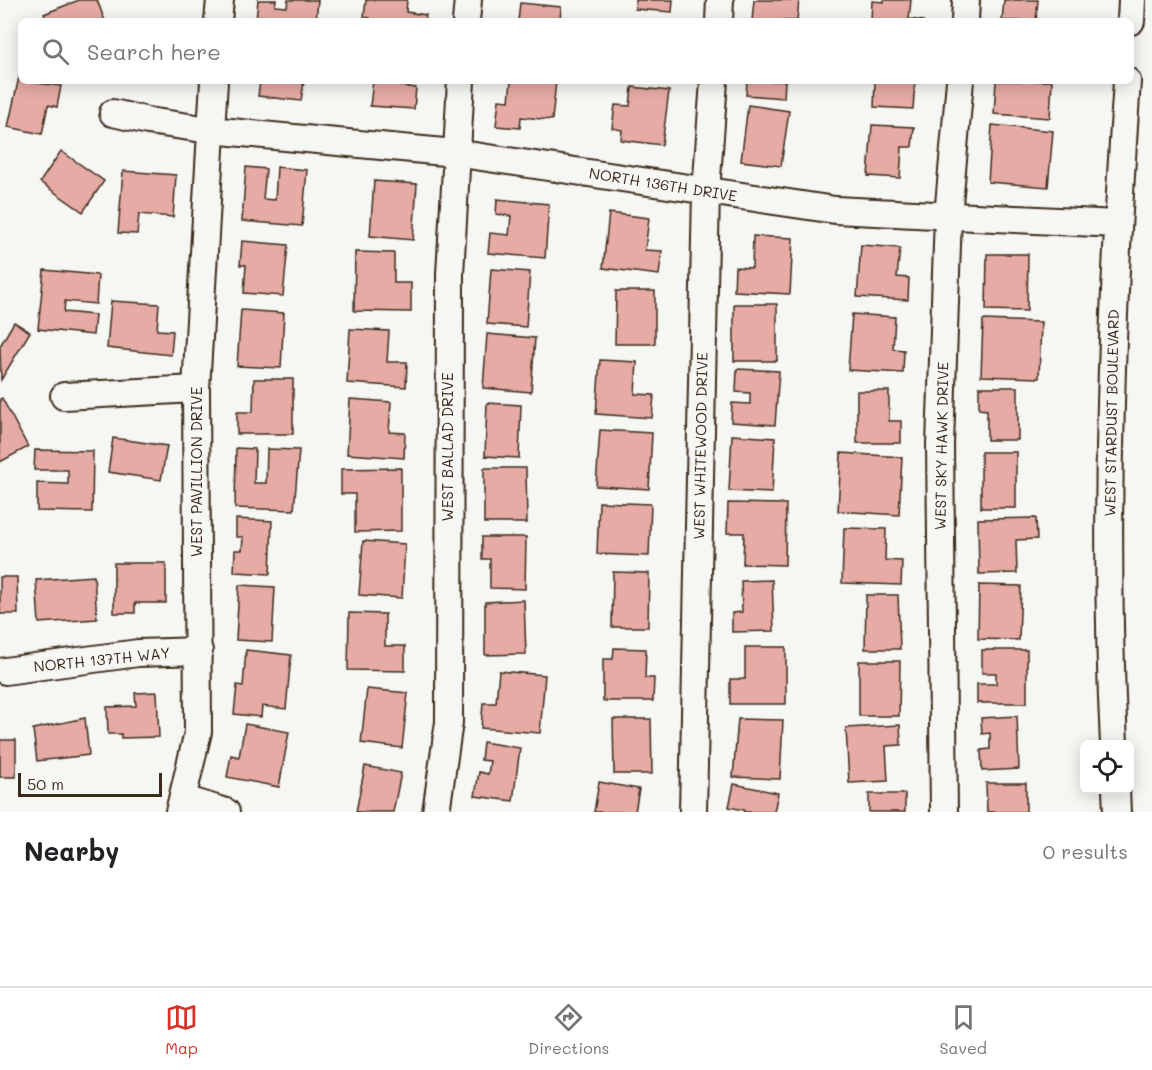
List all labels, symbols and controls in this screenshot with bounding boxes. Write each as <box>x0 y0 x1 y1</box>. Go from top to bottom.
search box <box>18 18 1134 84</box>
icon: search <box>39 35 72 68</box>
text: Search here <box>87 37 221 66</box>
street label: NORTH 136TH DRIVE <box>588 162 739 206</box>
street label: WEST STARDUST BOULEVARD <box>1099 309 1123 517</box>
street label: WEST WHITEWOOD DRIVE <box>688 352 712 540</box>
street label: WEST SKY HAWK DRIVE <box>930 361 952 530</box>
street label: WEST BALLAD DRIVE <box>437 372 457 522</box>
street label: WEST PAVILLION DRIVE <box>186 386 206 557</box>
street label: NORTH 137TH WAY <box>32 642 171 676</box>
map controls <box>1080 740 1134 794</box>
button: locate <box>1080 740 1134 794</box>
scale bar <box>18 770 162 798</box>
text: 50 m <box>27 773 64 794</box>
text: Nearby <box>24 834 119 868</box>
text: 0 results <box>1043 838 1128 864</box>
tab: Map <box>165 1001 198 1058</box>
tab: Directions <box>528 1001 609 1058</box>
tab: Saved <box>939 1001 987 1058</box>

